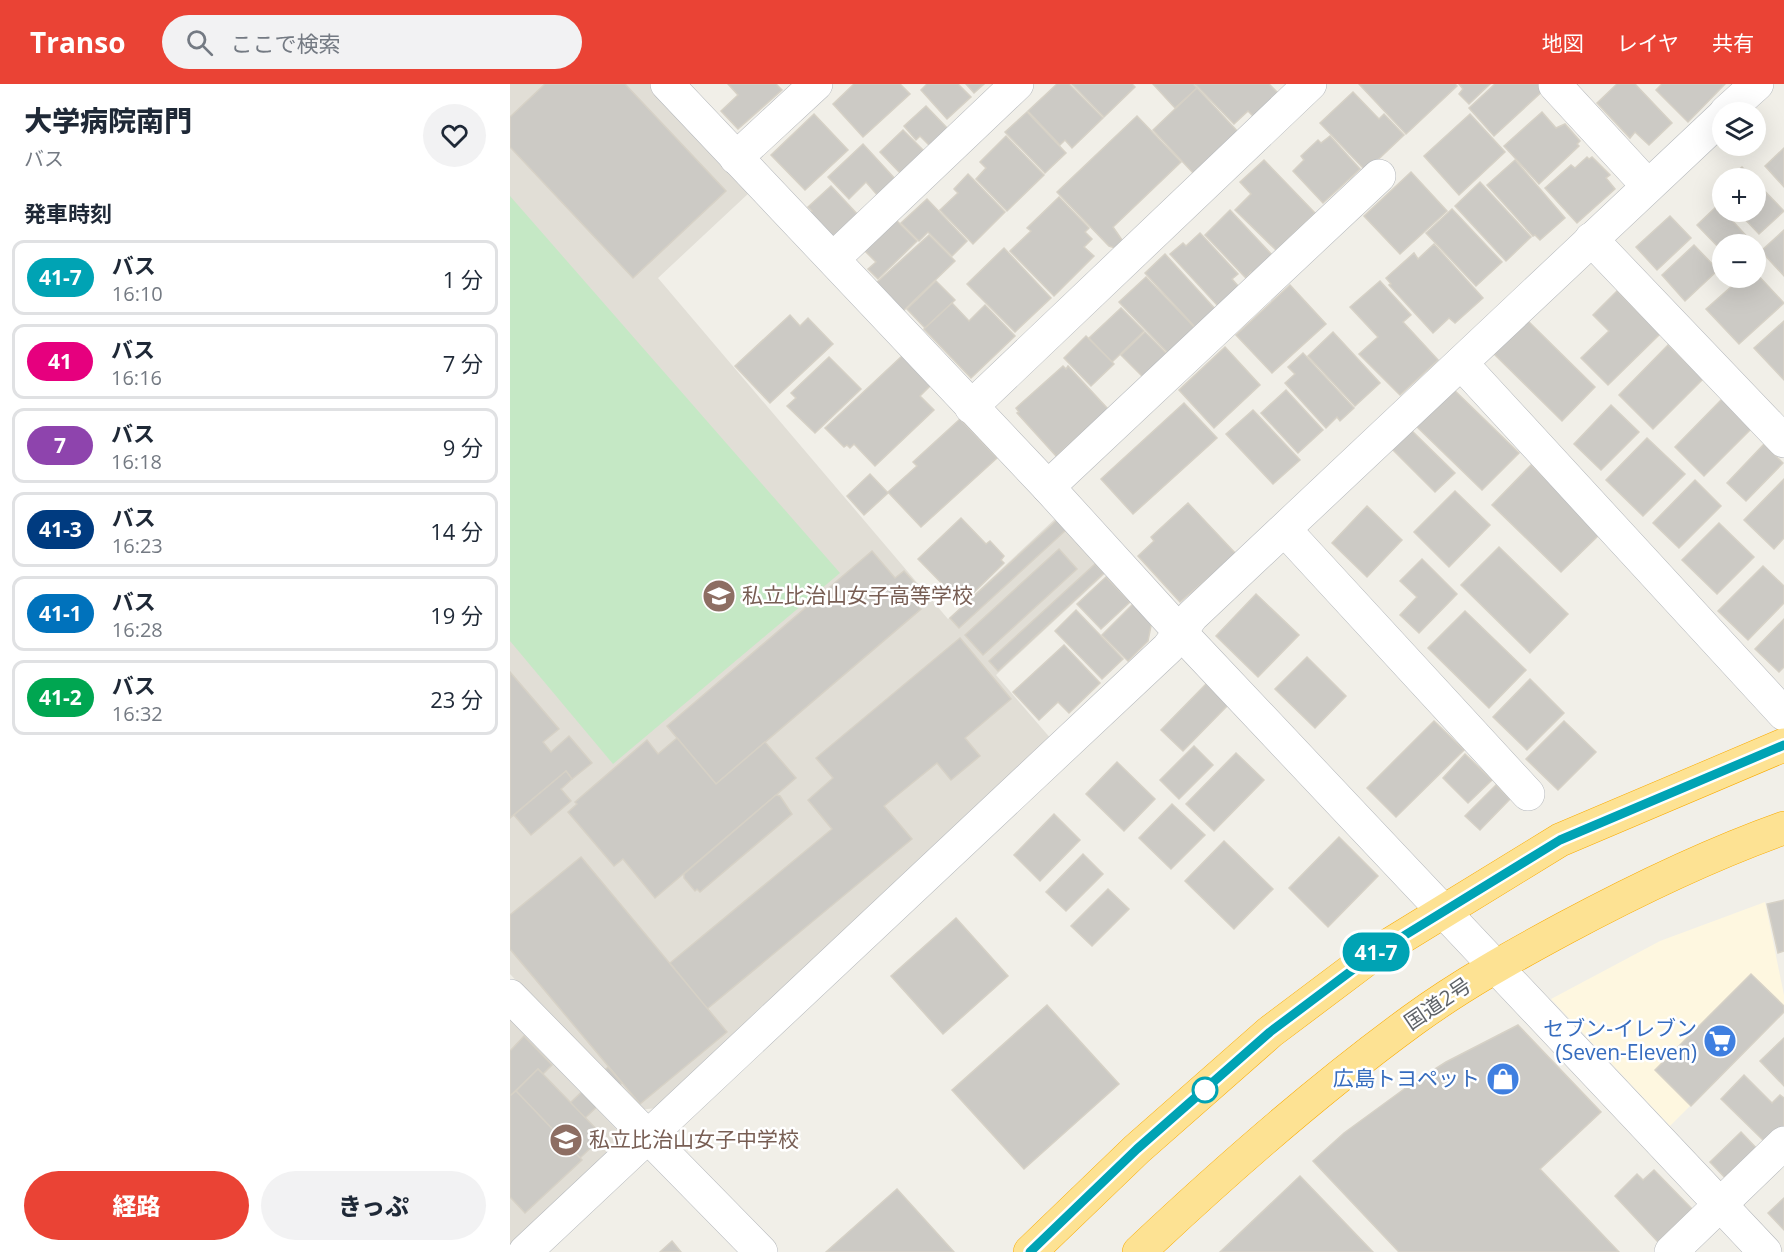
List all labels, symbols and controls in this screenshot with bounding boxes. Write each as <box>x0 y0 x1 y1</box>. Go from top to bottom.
search box <box>162 15 582 69</box>
text: Transo <box>30 23 126 61</box>
icon: search <box>183 26 216 59</box>
text: ここで検索 <box>231 28 341 58</box>
text: 地図 <box>1542 29 1584 57</box>
text: レイヤ <box>1617 29 1679 57</box>
text: 共有 <box>1712 29 1754 57</box>
text: 大学病院南門 <box>24 101 192 139</box>
map controls <box>1712 102 1766 288</box>
button: layers <box>1712 102 1766 156</box>
button: heart <box>423 104 486 167</box>
text: バス <box>24 145 64 172</box>
button: + <box>1712 168 1766 222</box>
text: 発車時刻 <box>24 198 112 228</box>
button: − <box>1712 234 1766 288</box>
text: バス <box>112 250 156 280</box>
text: 41-7 <box>39 263 82 291</box>
text: 1 分 <box>443 264 483 294</box>
text: 16:10 <box>112 280 163 307</box>
text: バス <box>111 334 155 364</box>
text: 41 <box>48 347 72 375</box>
text: 7 分 <box>443 348 483 378</box>
text: 16:16 <box>111 364 162 391</box>
text: バス <box>111 418 155 448</box>
text: 7 <box>54 431 66 459</box>
text: 9 分 <box>443 432 483 462</box>
text: 16:18 <box>111 448 162 475</box>
text: バス <box>112 502 156 532</box>
text: 41-3 <box>39 515 82 543</box>
text: 14 分 <box>430 516 483 546</box>
text: 16:23 <box>112 532 163 559</box>
school or university icon: 私立比治山女子高等学校 <box>701 578 737 614</box>
place label: 私立比治山女子高等学校 <box>742 581 973 609</box>
text: バス <box>112 586 156 616</box>
text: 41-1 <box>39 599 82 627</box>
text: 19 分 <box>430 600 483 630</box>
text: 16:28 <box>112 616 163 643</box>
text: バス <box>112 670 156 700</box>
text: 41-2 <box>39 683 82 711</box>
text: 23 分 <box>430 684 483 714</box>
text: 16:32 <box>112 700 163 727</box>
line badge: 41-7 <box>1334 932 1418 972</box>
text: 41-7 <box>1355 938 1397 966</box>
street label: 国道2号 <box>1399 971 1476 1036</box>
place label: セブン-イレブン (Seven-Eleven) <box>1543 1014 1697 1066</box>
supermarket icon: セブン-イレブン (Seven-Eleven) <box>1702 1023 1738 1059</box>
shop icon: 広島トヨペット <box>1485 1061 1521 1097</box>
place label: 広島トヨペット <box>1333 1064 1480 1092</box>
unlabelled marker <box>1192 1077 1218 1103</box>
school or university icon: 私立比治山女子中学校 <box>548 1122 584 1158</box>
place label: 私立比治山女子中学校 <box>589 1125 799 1153</box>
button: 経路 <box>24 1171 249 1240</box>
button: きっぷ <box>261 1171 486 1240</box>

